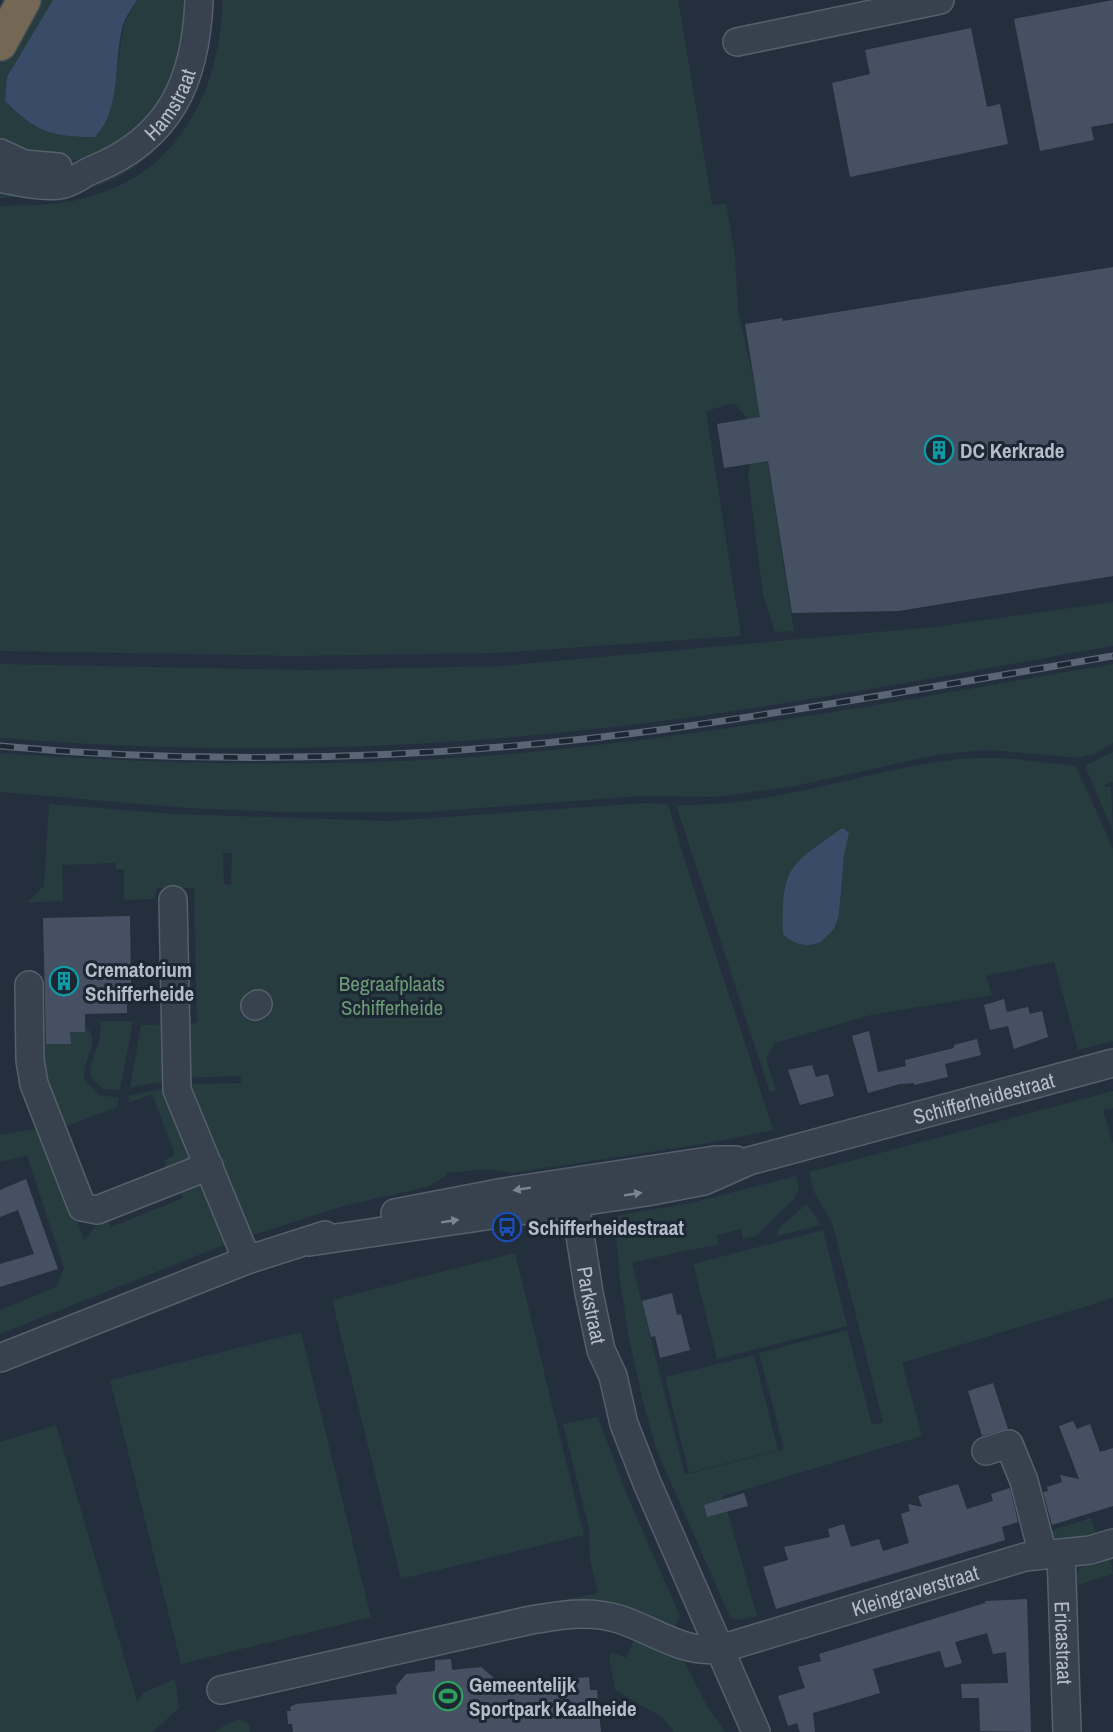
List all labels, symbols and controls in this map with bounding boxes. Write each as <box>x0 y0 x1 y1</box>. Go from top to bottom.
street label: Hamstraat <box>137 65 202 147</box>
building icon: DC Kerkrade <box>923 434 955 466</box>
place label: DC Kerkrade <box>960 436 1064 465</box>
place label: Crematorium Schifferheide <box>85 955 194 1008</box>
building icon: Crematorium Schifferheide <box>48 965 80 997</box>
park label: Begraafplaats Schifferheide <box>339 969 445 1022</box>
street label: Schifferheidestraat <box>910 1065 1058 1131</box>
one-way arrow <box>512 1185 531 1194</box>
one-way arrow <box>624 1190 643 1199</box>
bus stop icon: Schifferheidestraat <box>491 1211 523 1243</box>
place label: Schifferheidestraat <box>528 1213 684 1242</box>
one-way arrow <box>441 1216 460 1225</box>
street label: Parkstraat <box>571 1264 614 1347</box>
street label: Kleingraverstraat <box>848 1557 982 1623</box>
street label: Ericastraat <box>1048 1601 1080 1685</box>
place label: Gemeentelijk Sportpark Kaalheide <box>469 1670 636 1723</box>
sports icon: Gemeentelijk Sportpark Kaalheide <box>432 1680 464 1712</box>

